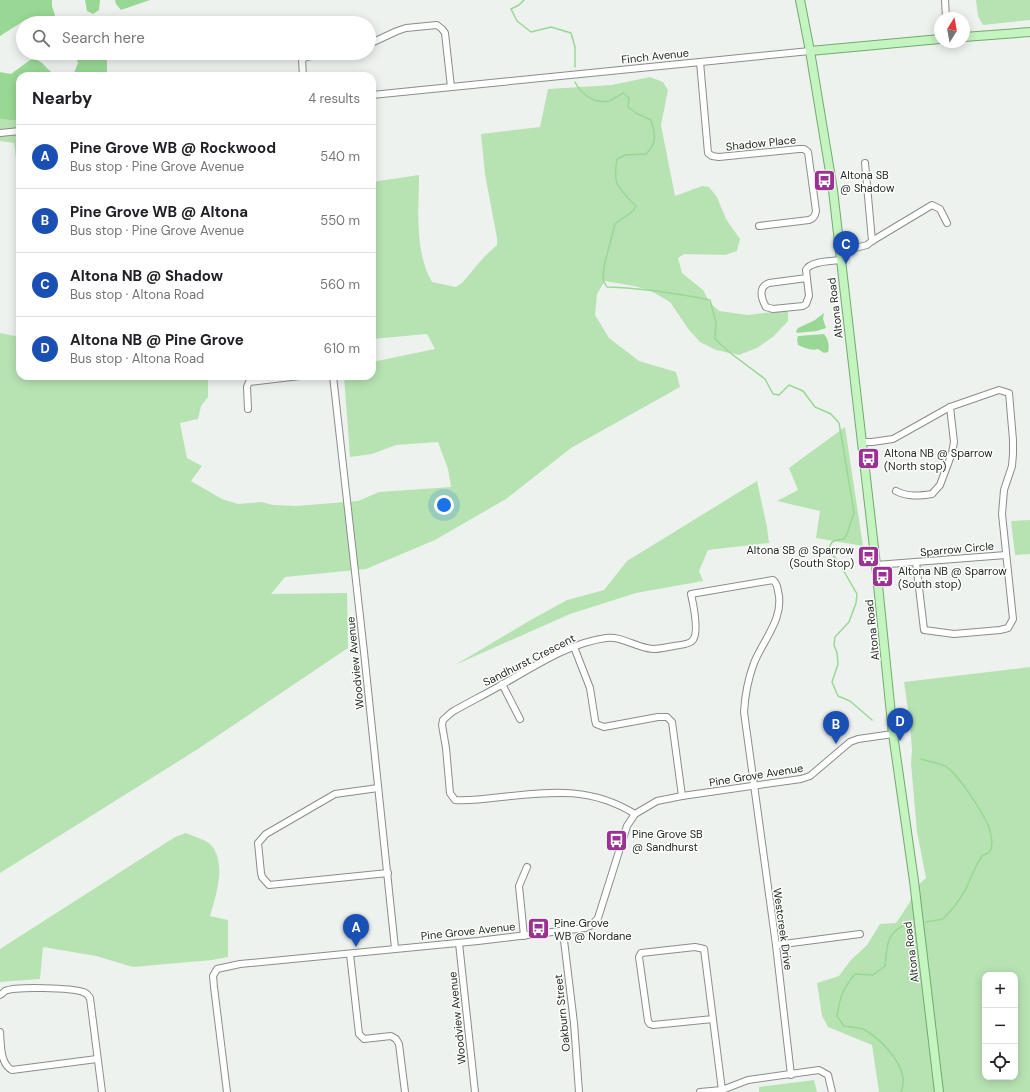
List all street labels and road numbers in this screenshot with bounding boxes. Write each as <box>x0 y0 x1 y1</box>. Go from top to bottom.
street label: Finch Avenue <box>621 45 689 67</box>
street label: Shadow Place <box>725 132 797 154</box>
street label: Altona Road <box>824 277 846 339</box>
street label: Sparrow Circle <box>919 539 995 559</box>
street label: Altona Road <box>862 599 882 661</box>
street label: Woodview Avenue <box>343 616 367 710</box>
street label: Sandhurst Crescent <box>481 631 577 689</box>
street label: Pine Grove Avenue <box>708 761 804 789</box>
street label: Westcreek Drive <box>770 887 796 971</box>
street label: Pine Grove Avenue <box>420 919 516 943</box>
street label: Altona Road <box>900 921 922 983</box>
street label: Woodview Avenue <box>445 971 469 1065</box>
street label: Oakburn Street <box>551 974 573 1052</box>

